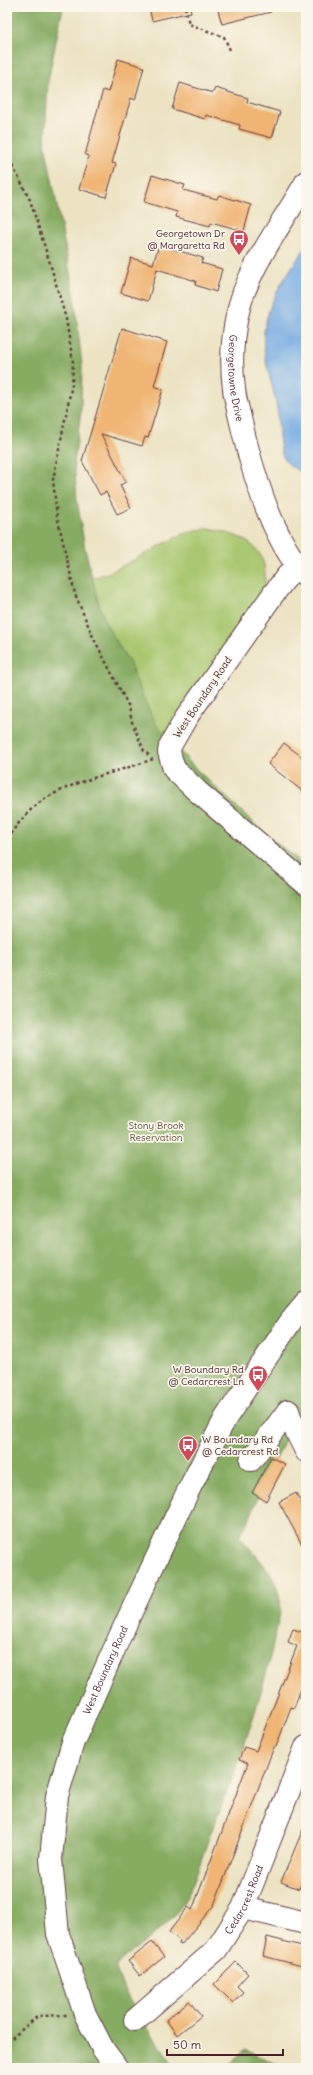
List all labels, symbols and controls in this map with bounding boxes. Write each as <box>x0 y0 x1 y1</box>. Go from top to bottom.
place label: Georgetown Dr @ Margaretta Rd <box>147 227 225 252</box>
bus stop icon: Georgetown Dr @ Margaretta Rd <box>228 228 250 256</box>
street label: Georgetowne Drive <box>225 334 247 423</box>
street label: West Boundary Road <box>170 654 235 740</box>
park label: Stony Brook Reservation <box>128 1119 184 1144</box>
place label: W Boundary Rd @ Cedarcrest Ln <box>169 1363 244 1388</box>
bus stop icon: W Boundary Rd @ Cedarcrest Ln <box>247 1364 269 1392</box>
place label: W Boundary Rd @ Cedarcrest Rd <box>202 1433 279 1458</box>
bus stop icon: W Boundary Rd @ Cedarcrest Rd <box>177 1434 199 1462</box>
street label: West Boundary Road <box>80 1624 131 1717</box>
street label: Cedarcrest Road <box>222 1863 266 1937</box>
scale bar <box>167 2031 283 2057</box>
text: 50 m <box>173 2037 202 2052</box>

